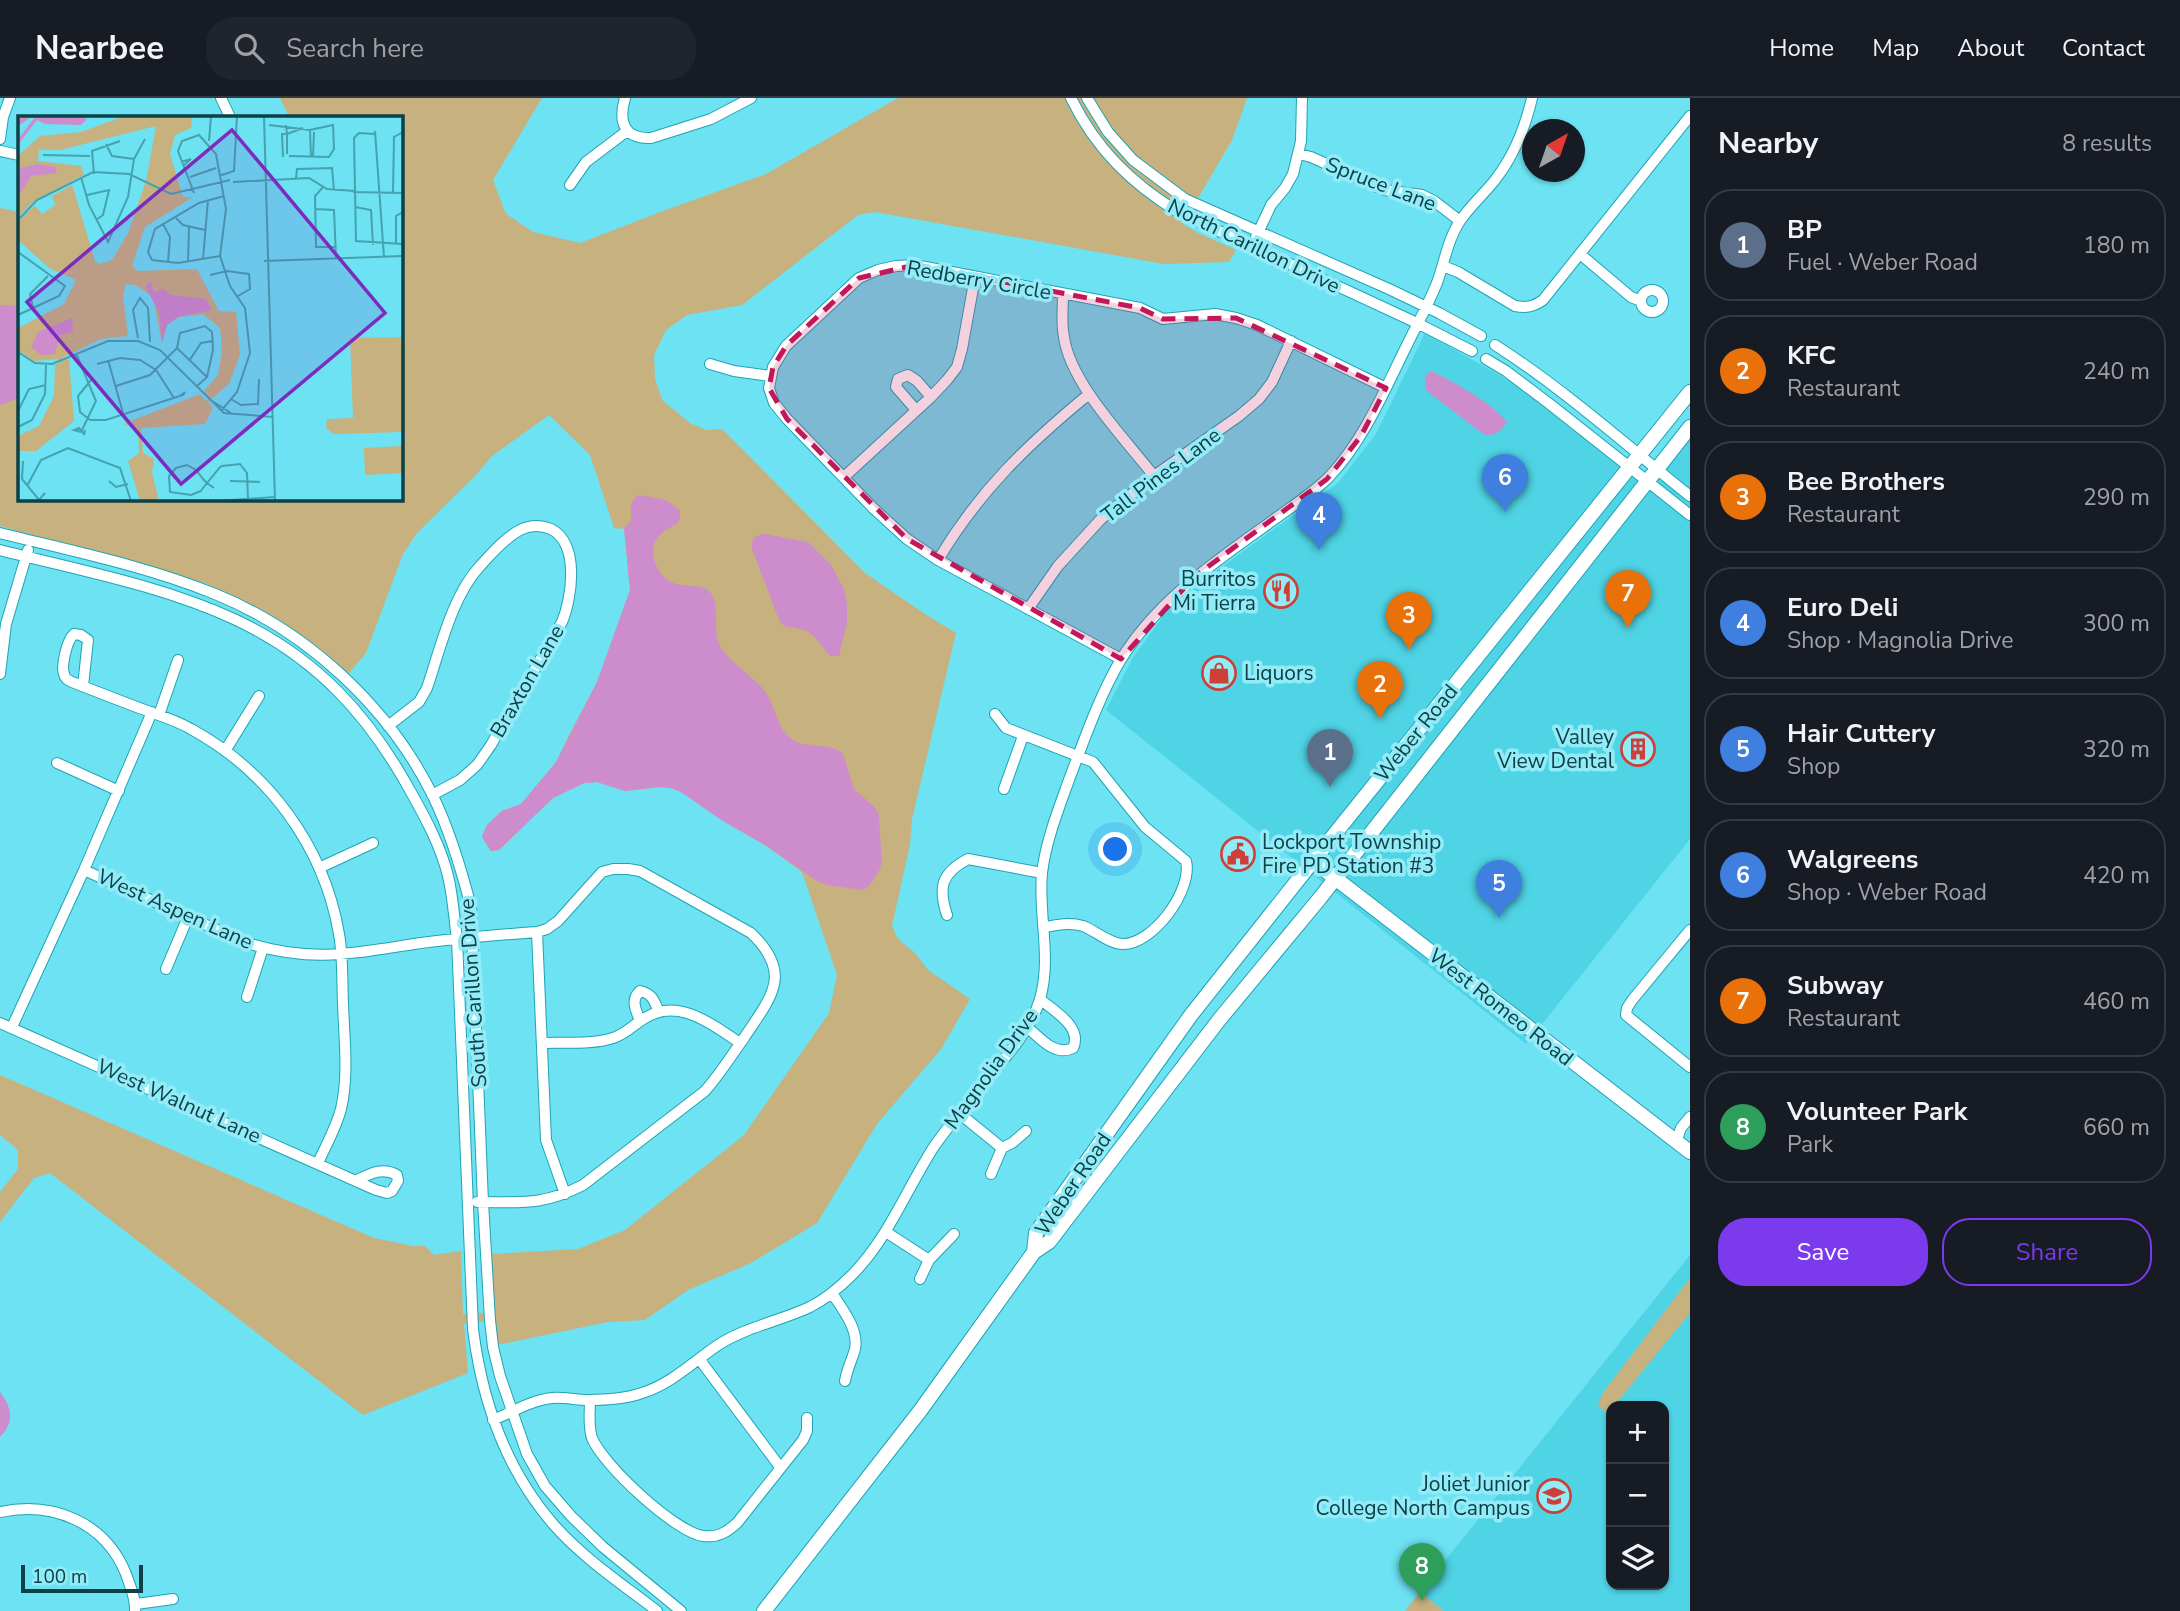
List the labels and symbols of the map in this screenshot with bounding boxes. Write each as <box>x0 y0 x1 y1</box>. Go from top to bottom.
inset map <box>18 116 402 500</box>
north arrow <box>1522 119 1585 182</box>
street label: Spruce Lane <box>1322 150 1440 218</box>
street label: North Carillon Drive <box>1163 192 1345 300</box>
street label: Redberry Circle <box>905 254 1053 306</box>
street label: Tall Pines Lane <box>1096 421 1226 529</box>
pin: 6 <box>1482 454 1528 512</box>
pin: 4 <box>1296 492 1342 550</box>
place label: Burritos Mi Tierra <box>1173 565 1256 617</box>
pin: 7 <box>1605 570 1651 628</box>
restaurant icon: Burritos Mi Tierra <box>1262 572 1300 610</box>
pin: 3 <box>1386 592 1432 650</box>
street label: Braxton Lane <box>483 620 571 742</box>
shop icon: Liquors <box>1200 654 1238 692</box>
place label: Liquors <box>1244 659 1314 687</box>
pin: 2 <box>1357 661 1403 719</box>
street label: Weber Road <box>1368 678 1464 788</box>
place label: Valley View Dental <box>1496 723 1615 775</box>
pin: 1 <box>1307 729 1353 787</box>
building icon: Valley View Dental <box>1619 730 1657 768</box>
place label: Lockport Township Fire PD Station #3 <box>1262 828 1441 880</box>
your location <box>1098 832 1132 866</box>
public building icon: Lockport Township Fire PD Station #3 <box>1219 835 1257 873</box>
pin: 5 <box>1476 860 1522 918</box>
street label: West Aspen Lane <box>93 862 257 956</box>
street label: South Carillon Drive <box>452 898 494 1088</box>
street label: West Romeo Road <box>1423 942 1579 1072</box>
street label: Magnolia Drive <box>938 1003 1044 1135</box>
street label: West Walnut Lane <box>92 1052 266 1150</box>
street label: Weber Road <box>1028 1127 1118 1241</box>
place label: Joliet Junior College North Campus <box>1316 1470 1530 1522</box>
school or university icon: Joliet Junior College North Campus <box>1535 1477 1573 1515</box>
pin: 8 <box>1399 1543 1445 1601</box>
scale bar <box>21 1562 144 1594</box>

